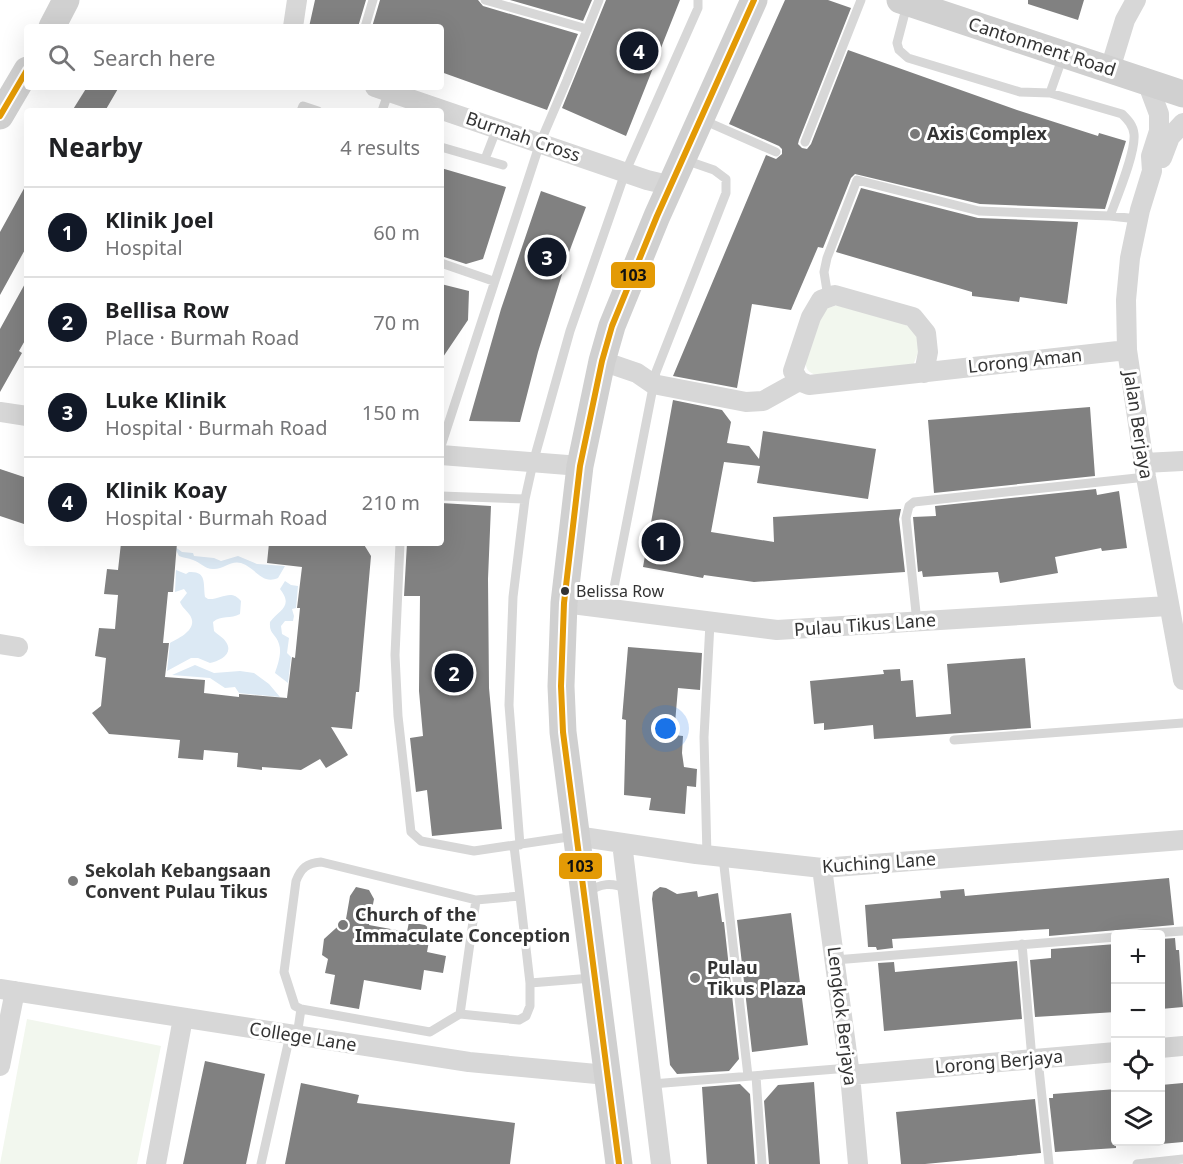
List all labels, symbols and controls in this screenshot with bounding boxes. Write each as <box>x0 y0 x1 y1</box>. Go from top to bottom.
street label: Cantonment Road <box>966 11 1119 81</box>
search box <box>24 24 444 90</box>
pin: 4 <box>620 28 658 74</box>
icon: search <box>45 41 78 74</box>
text: Search here <box>93 42 215 72</box>
street label: Burmah Cross <box>463 105 584 167</box>
place label: Axis Complex <box>927 121 1047 145</box>
marker: Axis Complex <box>908 127 922 141</box>
text: Nearby <box>48 129 143 165</box>
text: 4 results <box>340 134 420 161</box>
text: Klinik Joel <box>105 204 214 234</box>
text: 1 <box>62 219 73 246</box>
text: 60 m <box>373 219 420 246</box>
text: Hospital <box>105 234 183 261</box>
pin: 3 <box>528 234 566 280</box>
line badge: 103 <box>610 261 656 289</box>
text: 103 <box>619 264 647 286</box>
text: Bellisa Row <box>105 294 229 324</box>
text: 2 <box>62 309 73 336</box>
text: 70 m <box>373 309 420 336</box>
text: Place · Burmah Road <box>105 324 299 351</box>
street label: Lorong Aman <box>967 342 1083 378</box>
street label: Jalan Berjaya <box>1118 367 1159 480</box>
text: Luke Klinik <box>105 384 226 414</box>
text: 3 <box>62 399 73 426</box>
text: 150 m <box>362 399 420 426</box>
text: Hospital · Burmah Road <box>105 414 327 441</box>
text: Klinik Koay <box>105 474 227 504</box>
text: 4 <box>62 489 73 516</box>
text: 210 m <box>362 489 420 516</box>
text: Hospital · Burmah Road <box>105 504 327 531</box>
pin: 1 <box>642 520 680 564</box>
place label: Belissa Row <box>576 580 664 602</box>
marker: Belissa Row <box>559 585 571 597</box>
street label: Pulau Tikus Lane <box>793 607 937 641</box>
pin: 2 <box>434 650 474 696</box>
your location <box>651 714 680 743</box>
street label: Kuching Lane <box>821 846 937 878</box>
line badge: 103 <box>558 852 603 880</box>
text: 103 <box>566 855 594 877</box>
place label: Sekolah Kebangsaan Convent Pulau Tikus <box>85 858 271 903</box>
marker: Sekolah Kebangsaan Convent Pulau Tikus <box>66 874 80 888</box>
place label: Church of the Immaculate Conception <box>355 902 570 947</box>
marker: Church of the Immaculate Conception <box>336 918 350 932</box>
map controls <box>1111 930 1165 1146</box>
button: + <box>1111 930 1165 984</box>
street label: Lengkok Berjaya <box>823 945 863 1087</box>
place label: Pulau Tikus Plaza <box>707 955 806 1000</box>
marker: Pulau Tikus Plaza <box>688 971 702 985</box>
button: − <box>1111 984 1165 1038</box>
street label: College Lane <box>248 1016 359 1056</box>
button: locate <box>1111 1038 1165 1092</box>
street label: Lorong Berjaya <box>934 1043 1064 1079</box>
button: layers <box>1111 1092 1165 1146</box>

